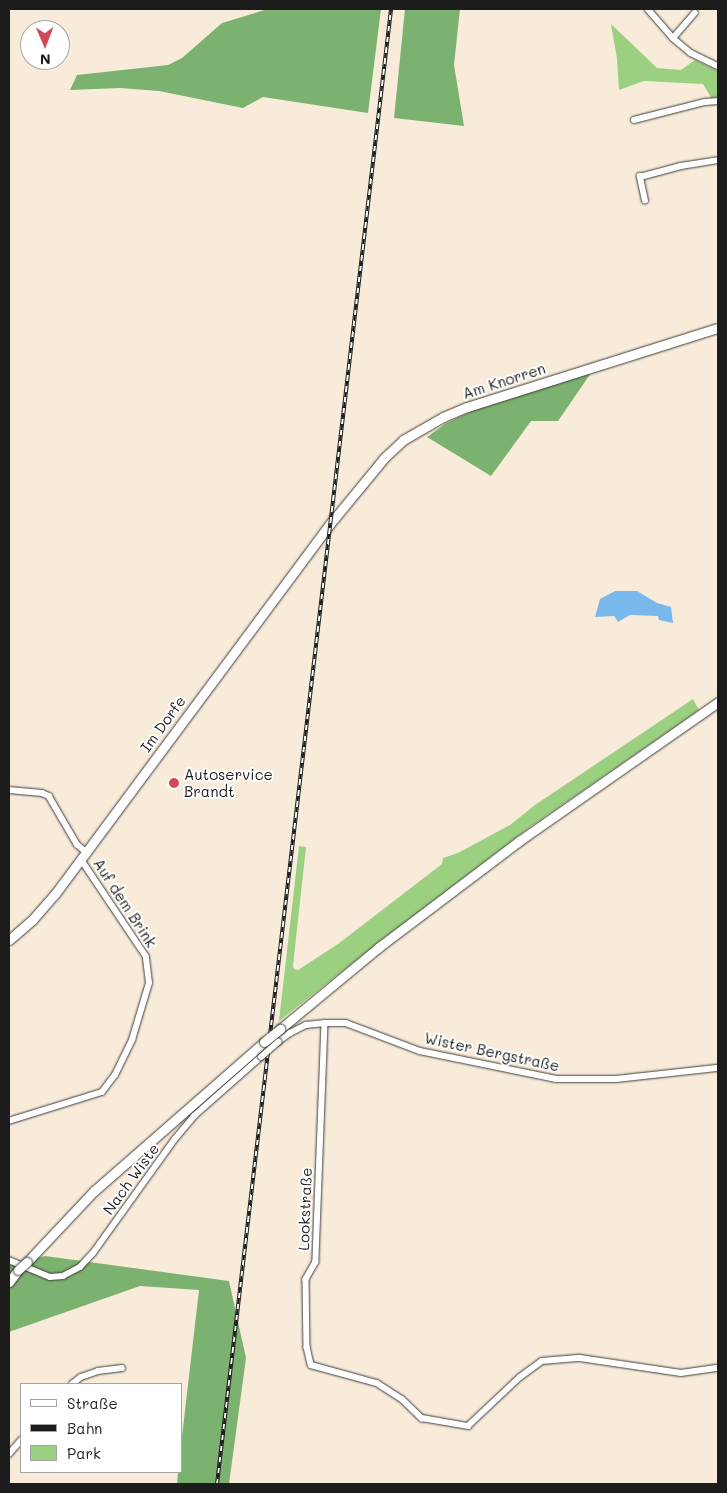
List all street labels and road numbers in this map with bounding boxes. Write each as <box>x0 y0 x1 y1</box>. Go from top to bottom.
street label: Am Knorren <box>460 359 548 403</box>
street label: Im Dorfe <box>137 692 189 756</box>
street label: Auf dem Brink <box>90 855 160 951</box>
street label: Wister Bergstraße <box>423 1029 561 1075</box>
street label: Nach Wiste <box>99 1140 163 1218</box>
street label: Lookstraße <box>295 1167 315 1251</box>

